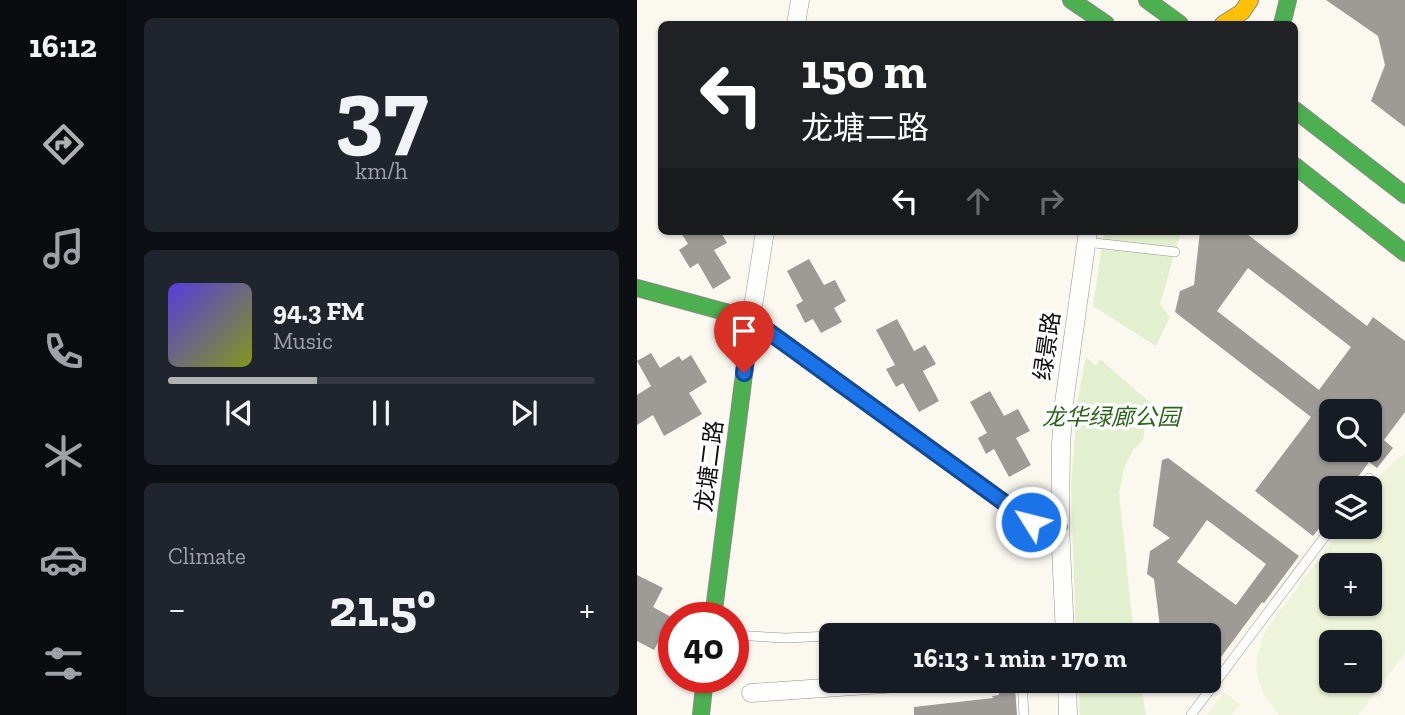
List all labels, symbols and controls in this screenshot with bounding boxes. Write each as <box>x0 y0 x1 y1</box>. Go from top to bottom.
text: 16:12 <box>29 27 97 65</box>
text: 150 m <box>801 42 927 101</box>
icon: left <box>686 49 777 140</box>
text: 37 <box>335 57 428 166</box>
text: 龙塘二路 <box>801 109 929 147</box>
icon: directions <box>39 120 88 169</box>
text: km/h <box>355 157 408 185</box>
icon: left <box>886 182 924 220</box>
icon: ahead <box>959 182 997 220</box>
icon: right <box>1032 182 1070 220</box>
icon: music <box>39 224 88 273</box>
text: 94.3 FM <box>273 295 365 327</box>
pin <box>714 301 774 373</box>
street label: 绿景路 <box>1028 310 1066 382</box>
icon: arrive <box>725 312 763 350</box>
icon: phone <box>39 327 88 376</box>
text: Music <box>273 327 333 355</box>
icon: previous <box>220 394 258 432</box>
icon: pause <box>362 394 400 432</box>
icon: next <box>505 394 543 432</box>
map controls <box>1319 399 1382 693</box>
button: search <box>1319 399 1382 462</box>
park label: 龙华绿廊公园 <box>1042 403 1183 431</box>
street label: 龙塘二路 <box>689 419 729 513</box>
icon: climate <box>39 431 88 480</box>
button: layers <box>1319 476 1382 539</box>
position arrow <box>994 485 1068 559</box>
icon: car <box>39 535 88 584</box>
text: Climate <box>168 542 246 570</box>
button: + <box>1319 553 1382 616</box>
text: 21.5° <box>329 577 436 639</box>
text: − <box>168 586 186 632</box>
text: + <box>579 586 595 632</box>
speed limit sign: 40 <box>658 602 749 693</box>
button: − <box>1319 630 1382 693</box>
icon: filters <box>39 639 88 688</box>
text: 16:13 · 1 min · 170 m <box>913 642 1127 674</box>

